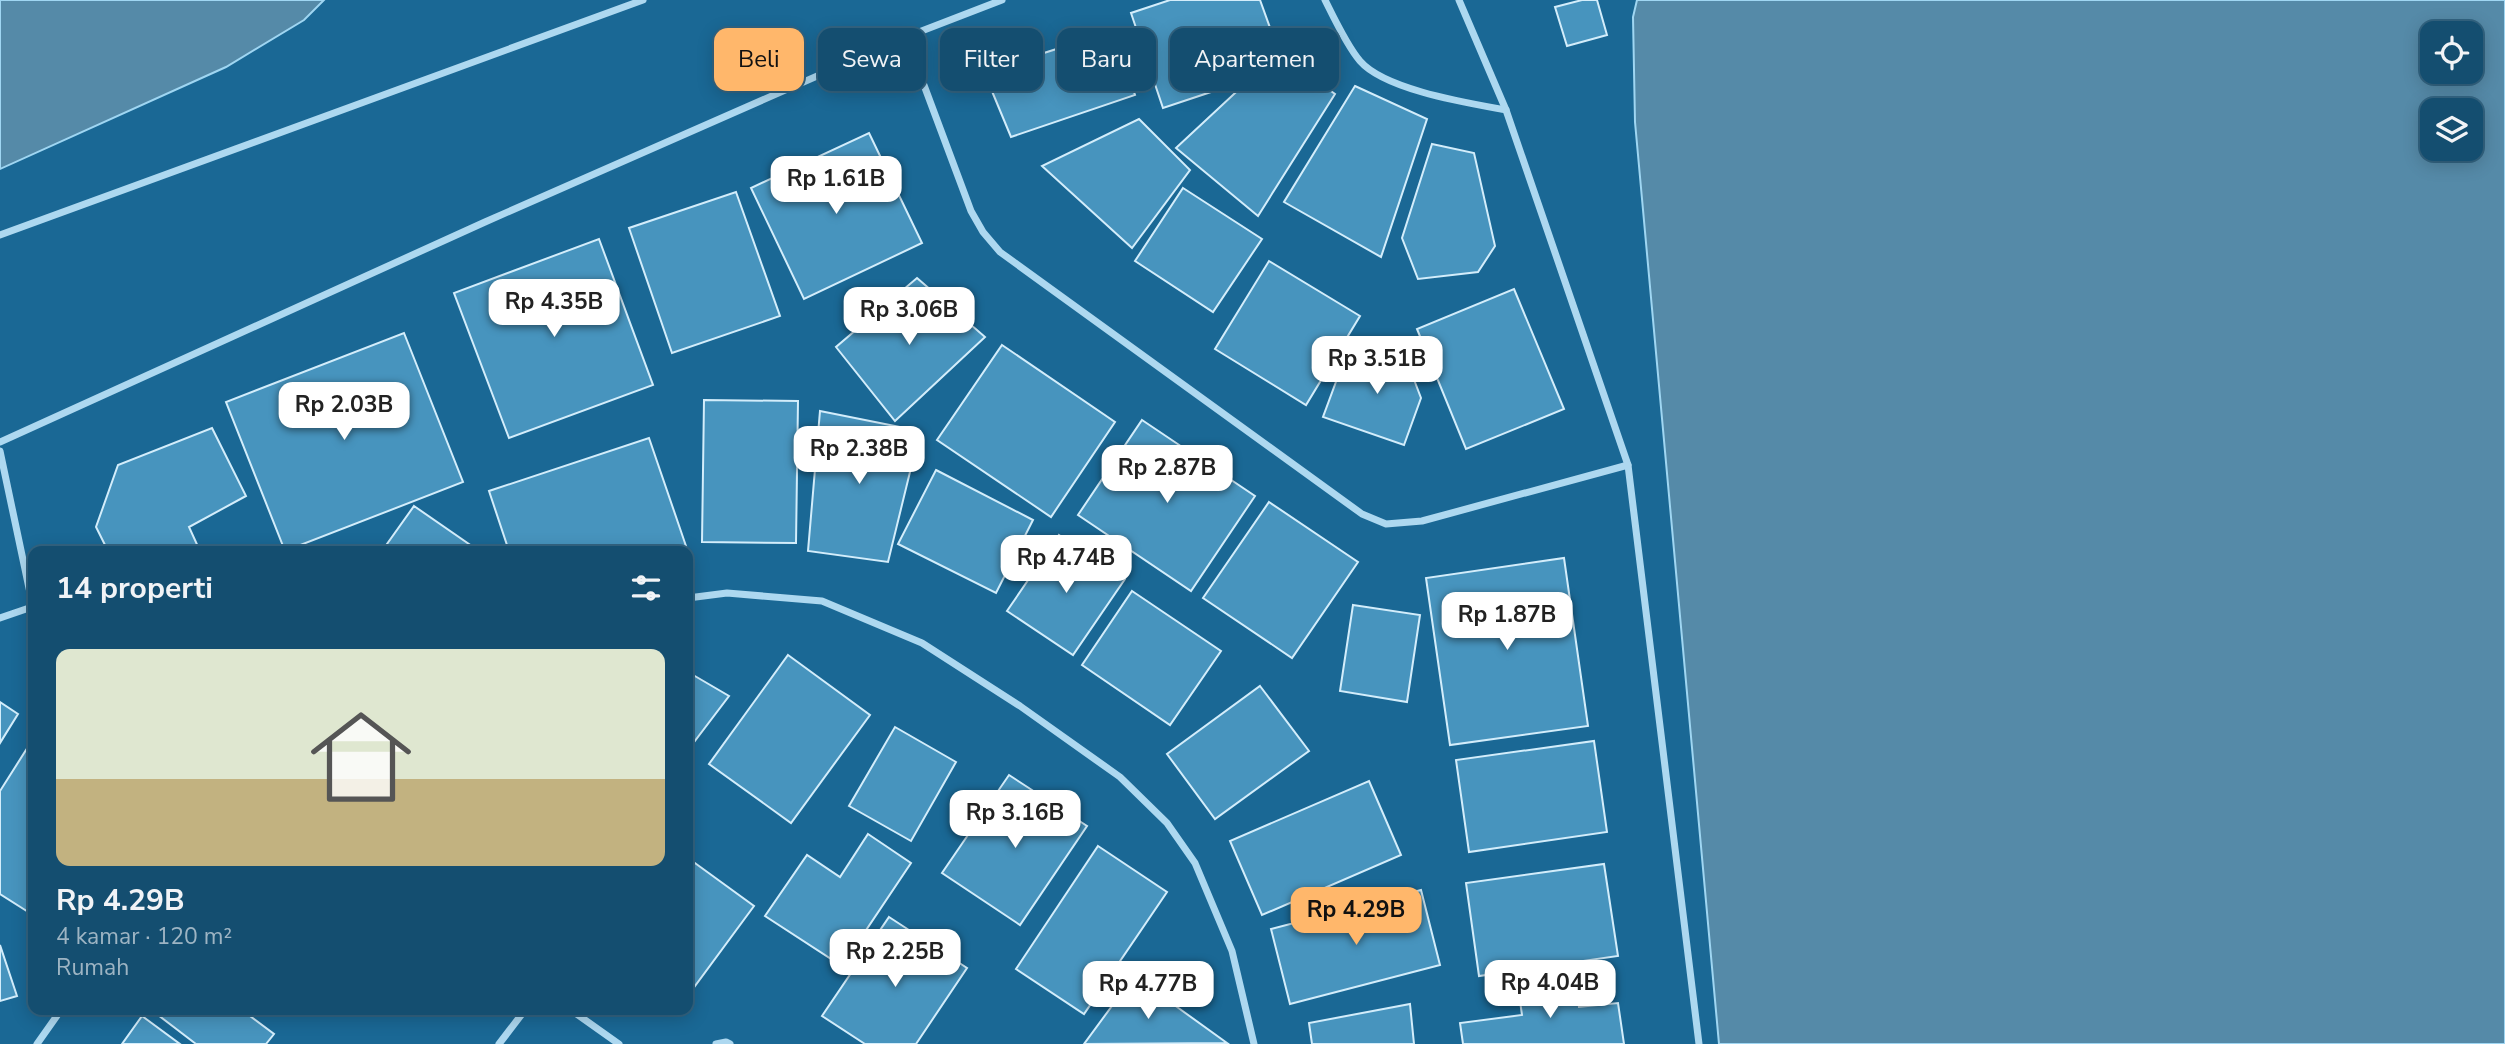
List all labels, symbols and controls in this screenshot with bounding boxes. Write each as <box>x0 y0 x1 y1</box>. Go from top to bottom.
map controls <box>2420 21 2483 161</box>
button: locate <box>2420 21 2483 84</box>
chip: Beli <box>714 28 804 91</box>
chip: Sewa <box>818 28 926 91</box>
chip: Filter <box>940 28 1043 91</box>
chip: Baru <box>1057 28 1156 91</box>
chip: Apartemen <box>1170 28 1339 91</box>
button: layers <box>2420 98 2483 161</box>
pin: Rp 1.61B <box>764 156 908 216</box>
text: Rp 1.61B <box>787 163 885 194</box>
pin: Rp 4.35B <box>482 280 626 339</box>
text: Rp 4.35B <box>505 286 603 317</box>
pin: Rp 3.06B <box>837 288 981 347</box>
text: Rp 3.06B <box>860 294 958 325</box>
pin: Rp 3.51B <box>1305 336 1449 396</box>
text: Rp 3.51B <box>1328 343 1426 374</box>
pin: Rp 2.03B <box>272 382 416 442</box>
text: Rp 2.03B <box>295 389 393 420</box>
pin: Rp 2.38B <box>787 426 931 486</box>
text: Rp 2.38B <box>810 433 908 464</box>
pin: Rp 2.87B <box>1095 446 1239 505</box>
text: Rp 2.87B <box>1118 452 1216 483</box>
pin: Rp 4.74B <box>994 536 1138 595</box>
text: Rp 4.74B <box>1017 542 1115 573</box>
text: 14 properti <box>56 568 213 609</box>
icon: filters <box>627 569 665 607</box>
pin: Rp 1.87B <box>1435 592 1579 652</box>
text: Rp 1.87B <box>1458 599 1556 630</box>
icon: home <box>298 694 424 820</box>
pin: Rp 3.16B <box>943 790 1087 850</box>
text: Rp 3.16B <box>966 797 1064 828</box>
text: Rp 4.29B <box>56 880 185 921</box>
pin: Rp 4.29B <box>1284 888 1428 947</box>
text: Rp 4.29B <box>1307 894 1405 925</box>
text: 4 kamar · 120 m² <box>56 921 232 952</box>
pin: Rp 2.25B <box>823 930 967 989</box>
text: Rp 2.25B <box>846 936 944 967</box>
text: Rumah <box>56 952 129 983</box>
pin: Rp 4.04B <box>1478 960 1622 1020</box>
pin: Rp 4.77B <box>1076 962 1220 1021</box>
text: Rp 4.04B <box>1501 967 1599 998</box>
text: Rp 4.77B <box>1099 968 1197 999</box>

